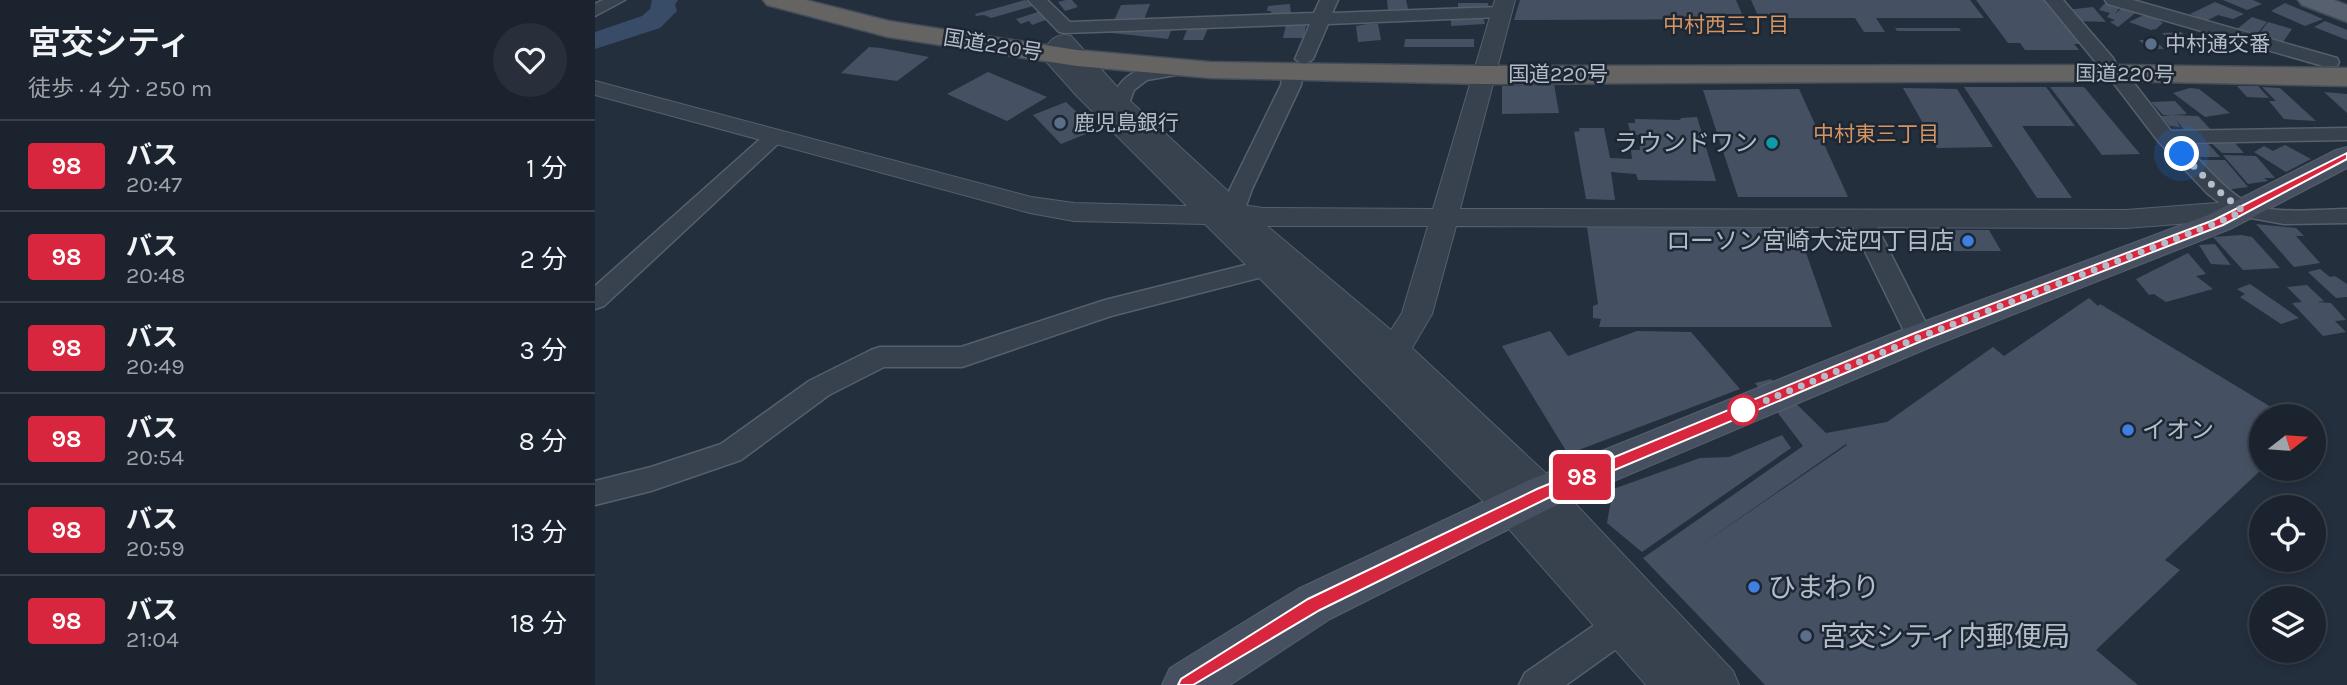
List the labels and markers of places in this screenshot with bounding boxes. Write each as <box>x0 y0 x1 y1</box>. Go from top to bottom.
place label: 中村通交番 <box>2165 32 2270 56</box>
marker: 中村通交番 <box>2143 36 2159 52</box>
place label: 鹿児島銀行 <box>1074 111 1179 135</box>
marker: 鹿児島銀行 <box>1052 115 1068 131</box>
place label: ラウンドワン <box>1614 129 1758 157</box>
marker: ラウンドワン <box>1764 135 1780 151</box>
place label: ローソン宮崎大淀四丁目店 <box>1666 227 1954 255</box>
marker: ローソン宮崎大淀四丁目店 <box>1960 233 1976 249</box>
unlabelled marker <box>1728 395 1758 425</box>
place label: イオン <box>2142 416 2214 444</box>
marker: イオン <box>2120 422 2136 438</box>
place label: ひまわり <box>1768 571 1880 604</box>
marker: ひまわり <box>1746 579 1762 595</box>
place label: 宮交シティ内郵便局 <box>1820 620 2070 653</box>
marker: 宮交シティ内郵便局 <box>1798 628 1814 644</box>

